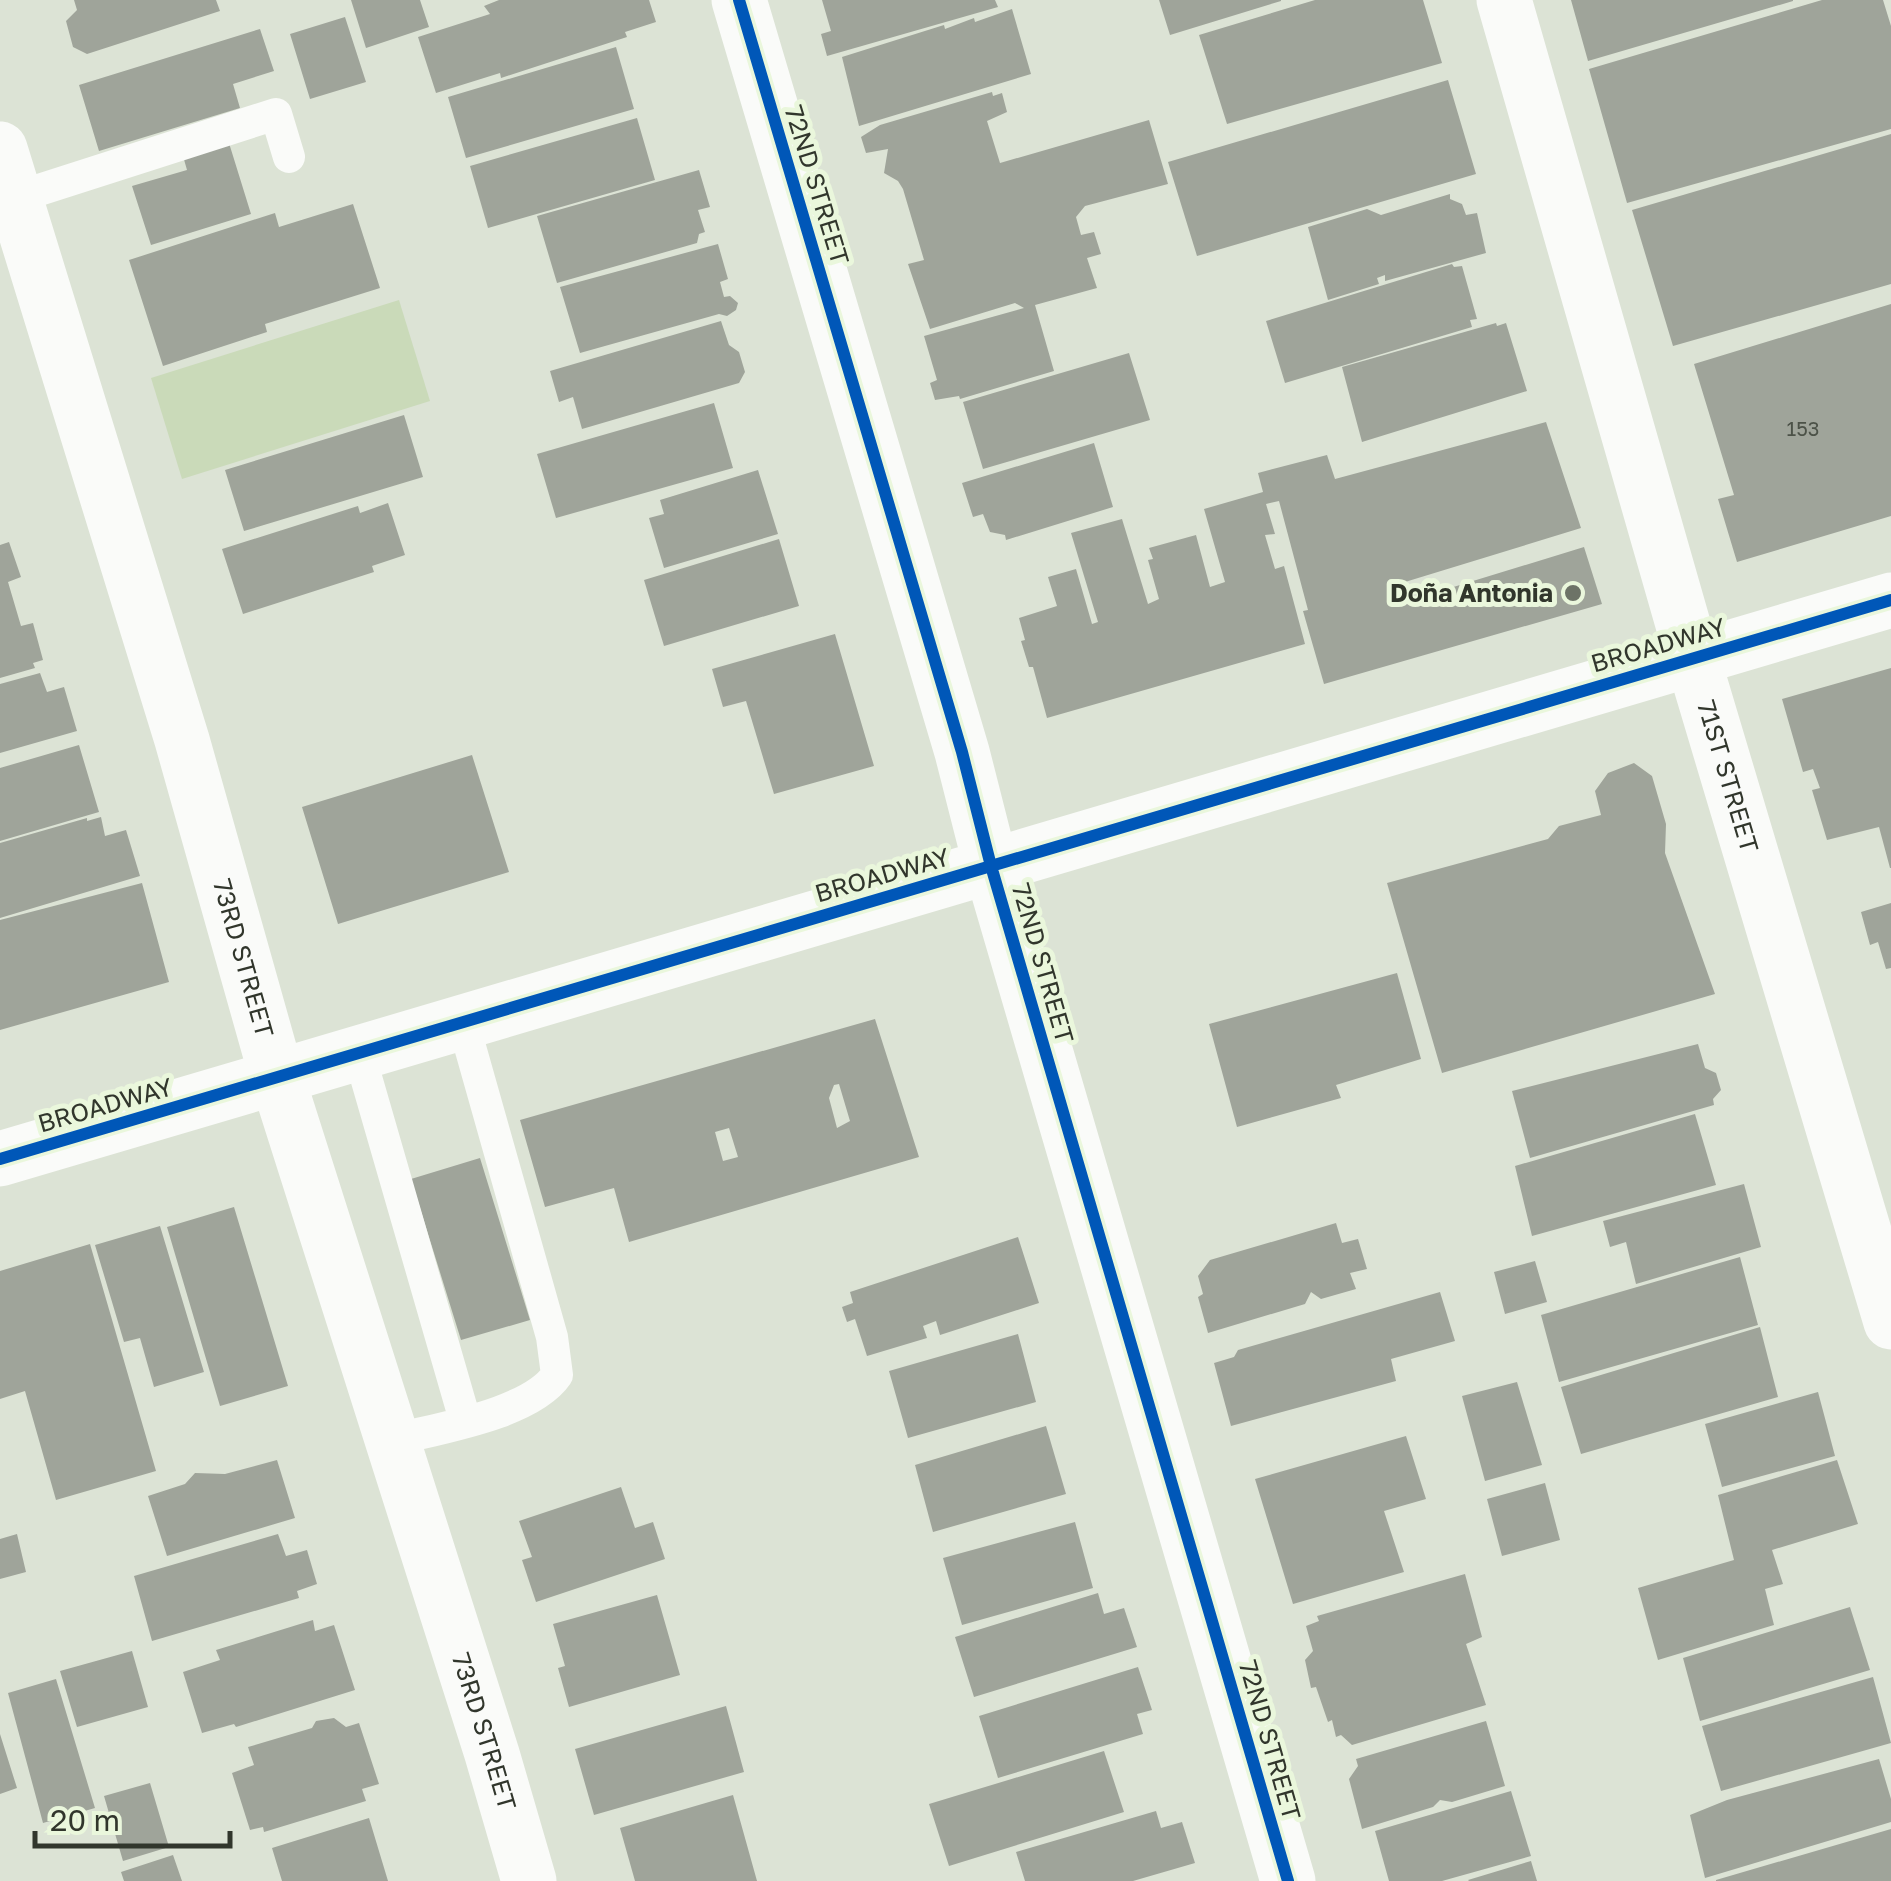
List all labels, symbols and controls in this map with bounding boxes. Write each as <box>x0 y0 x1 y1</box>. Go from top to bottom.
street label: 72ND STREET <box>779 101 856 268</box>
house number: 153 <box>1787 416 1820 440</box>
place label: Doña Antonia <box>1390 577 1553 608</box>
marker: Doña Antonia <box>1562 582 1584 604</box>
street label: BROADWAY <box>1587 611 1729 679</box>
street label: 71ST STREET <box>1691 696 1766 856</box>
street label: BROADWAY <box>811 841 953 909</box>
street label: 73RD STREET <box>207 875 281 1041</box>
street label: 72ND STREET <box>1006 879 1081 1046</box>
street label: BROADWAY <box>34 1071 176 1139</box>
street label: 73RD STREET <box>446 1649 524 1814</box>
street label: 72ND STREET <box>1233 1656 1308 1823</box>
scale bar <box>35 1786 230 1848</box>
text: 20 m <box>50 1802 120 1838</box>

